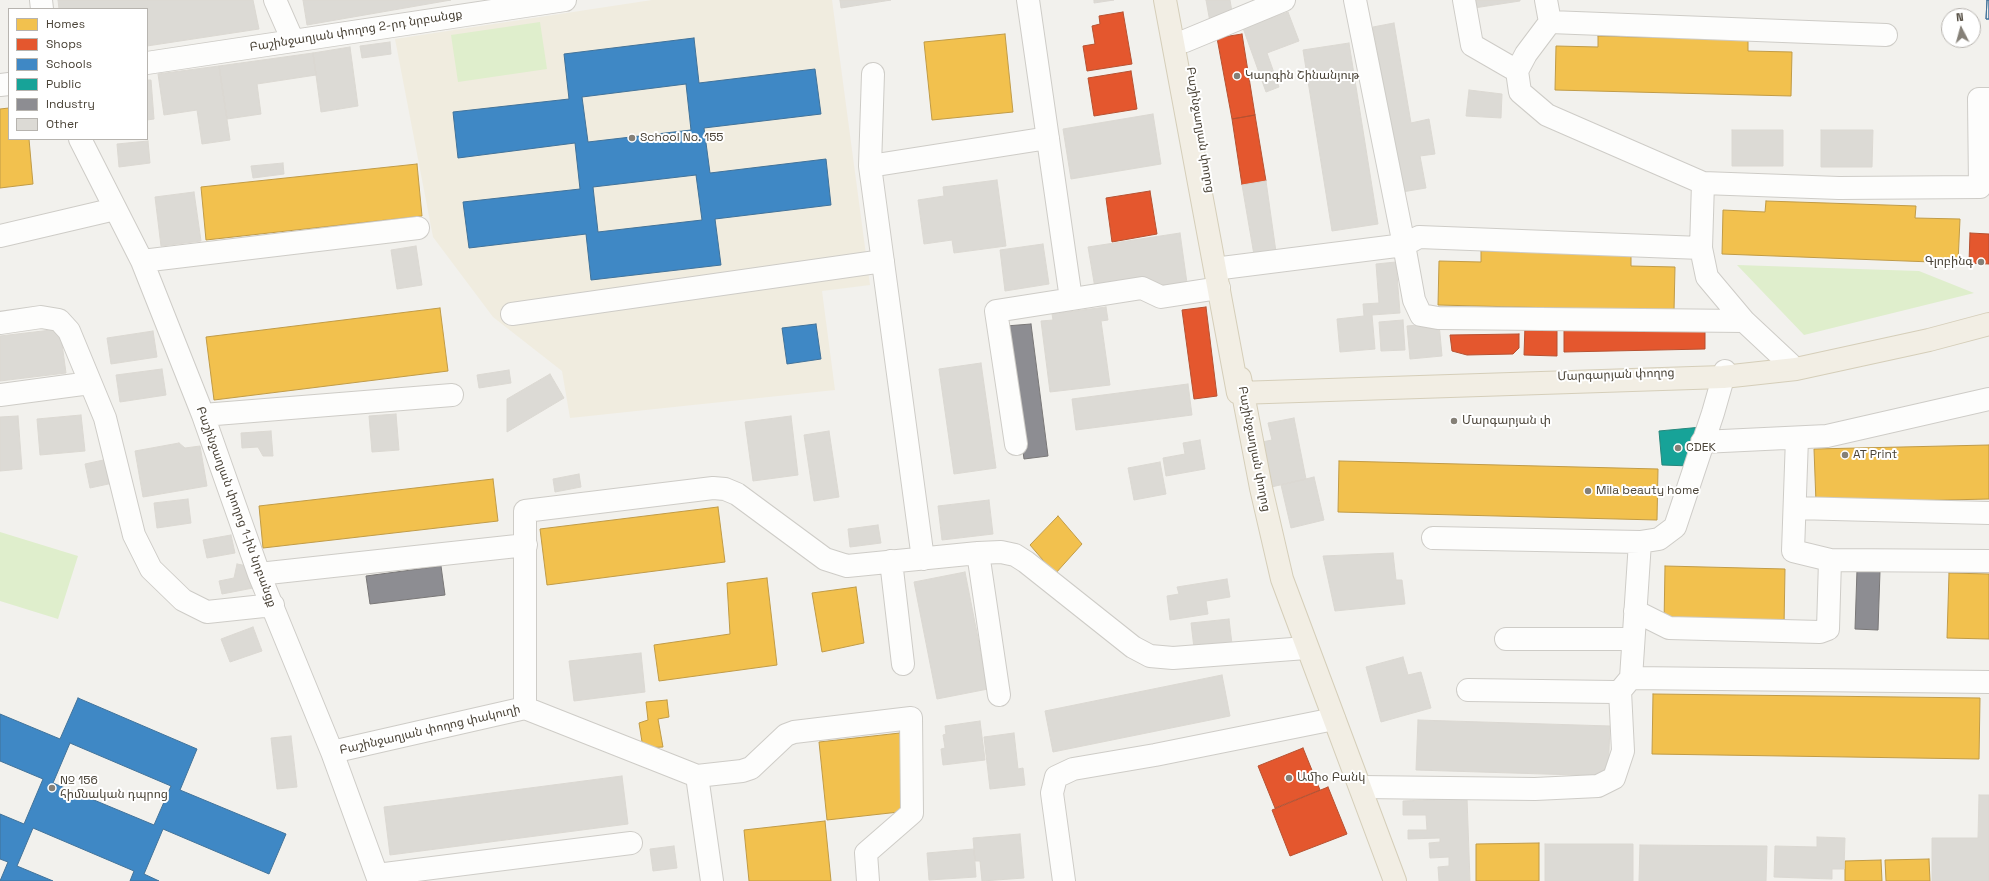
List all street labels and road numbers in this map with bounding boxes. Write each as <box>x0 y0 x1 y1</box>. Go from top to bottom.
street label: Բաշինջաղյան փողոց 2-րդ նրբանցք <box>249 7 463 55</box>
street label: Բաշինջաղյան փողոց <box>1183 66 1217 194</box>
street label: Մարգարյան փողոց <box>1557 366 1675 384</box>
street label: Բաշինջաղյան փողոց <box>1235 385 1273 513</box>
street label: Բաշինջաղյան փողոց 1-ին նրբանցք <box>193 405 279 609</box>
street label: Բաշինջաղյան փողոց փակուղի <box>338 702 522 758</box>

